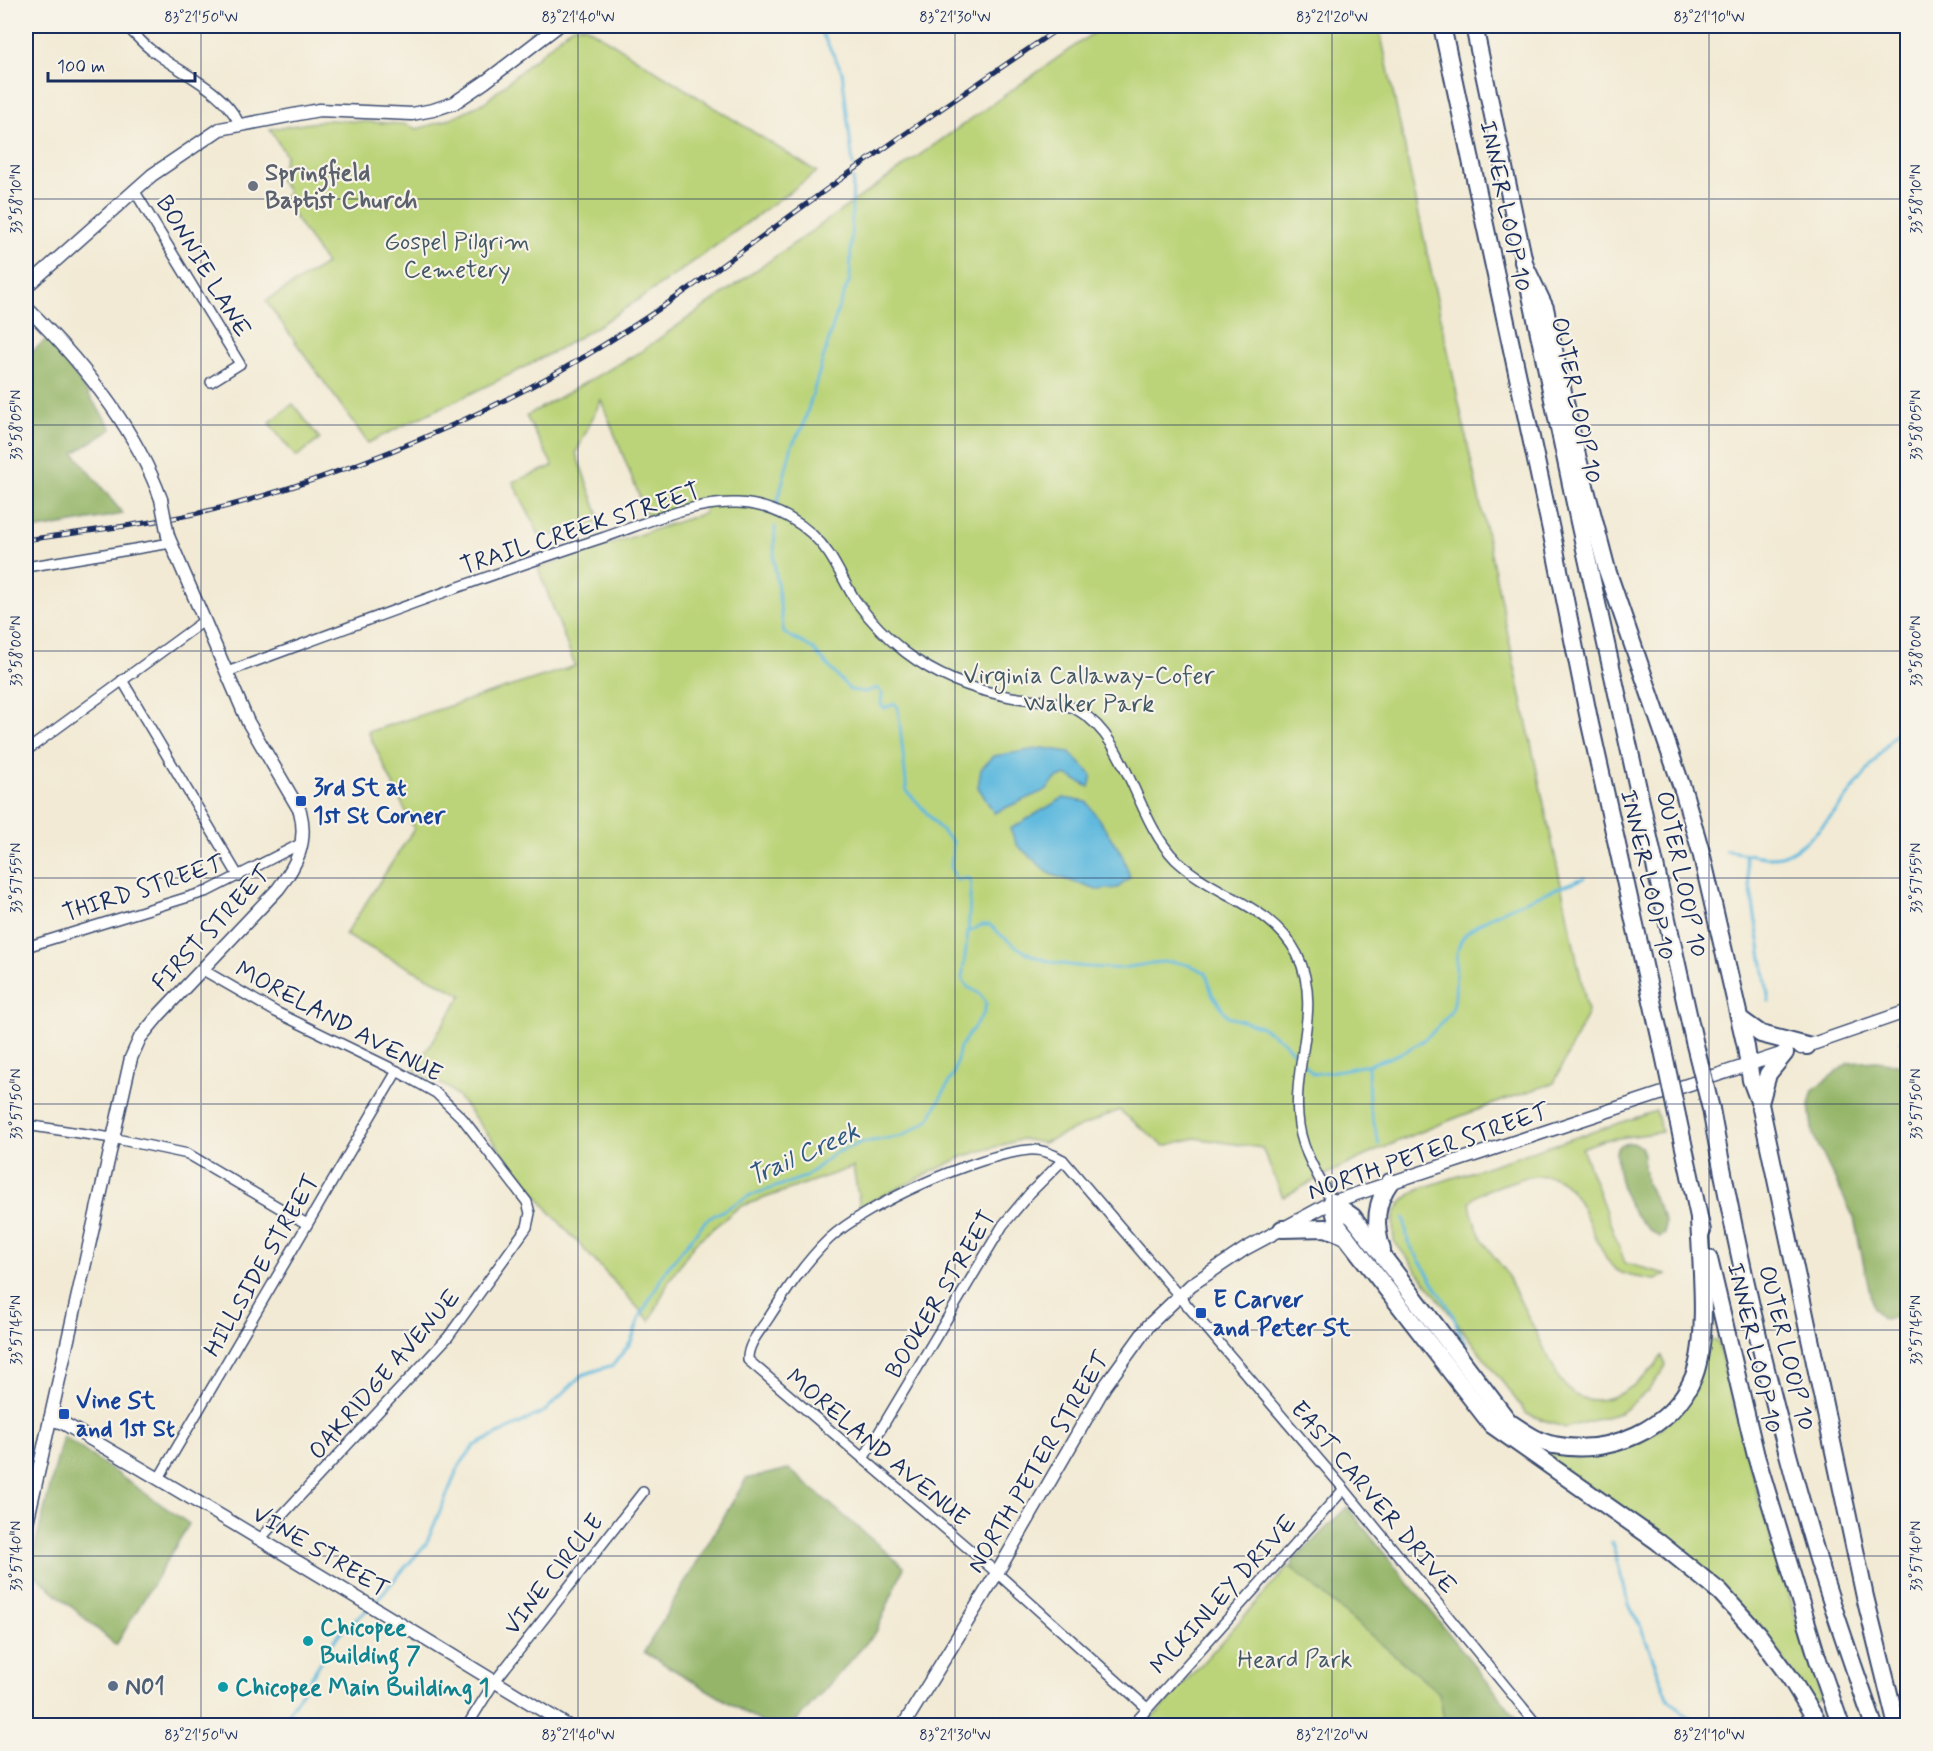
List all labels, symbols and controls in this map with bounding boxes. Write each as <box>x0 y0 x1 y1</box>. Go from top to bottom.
text: 83°21'50"W <box>164 8 238 28</box>
text: 83°21'40"W <box>541 8 615 28</box>
text: 83°21'30"W <box>919 8 991 28</box>
text: 83°21'20"W <box>1296 8 1368 28</box>
text: 83°21'10"W <box>1673 8 1745 28</box>
scale bar <box>48 45 195 83</box>
text: 100 m <box>57 55 105 79</box>
street label: INNER LOOP 10 <box>1471 118 1538 295</box>
place label: Springfield Baptist Church <box>265 158 418 217</box>
text: 33°58'10"N <box>7 164 27 234</box>
text: 33°58'10"N <box>1907 164 1927 234</box>
marker: Springfield Baptist Church <box>246 179 260 193</box>
street label: BONNIE LANE <box>148 190 257 344</box>
park label: Gospel Pilgrim Cemetery <box>384 227 530 286</box>
street label: OUTER LOOP 10 <box>1543 314 1608 486</box>
text: 33°58'05"N <box>7 390 27 460</box>
text: 33°58'05"N <box>1907 390 1927 460</box>
street label: TRAIL CREEK STREET <box>457 476 704 583</box>
text: 33°58'00"N <box>7 615 27 687</box>
text: 33°58'00"N <box>1907 615 1927 687</box>
park label: Virginia Callaway-Cofer Walker Park <box>963 661 1216 720</box>
place label: 3rd St at 1st St Corner <box>313 773 446 832</box>
street label: INNER LOOP 10 <box>1612 787 1681 964</box>
street label: OUTER LOOP 10 <box>1648 788 1713 960</box>
marker: 3rd St at 1st St Corner <box>294 794 308 808</box>
text: 33°57'55"N <box>7 843 27 913</box>
text: 33°57'55"N <box>1907 843 1927 913</box>
street label: THIRD STREET <box>59 849 229 930</box>
street label: FIRST STREET <box>146 859 279 999</box>
street label: MORELAND AVENUE <box>229 955 447 1090</box>
text: 33°57'50"N <box>7 1069 27 1139</box>
text: 33°57'50"N <box>1907 1069 1927 1139</box>
street label: NORTH PETER STREET <box>1304 1096 1554 1208</box>
water label: Trail Creek <box>743 1115 865 1195</box>
street label: HILLSIDE STREET <box>197 1169 327 1363</box>
street label: BOOKER STREET <box>879 1205 1004 1384</box>
street label: INNER LOOP 10 <box>1719 1260 1788 1437</box>
street label: OUTER LOOP 10 <box>1750 1262 1821 1434</box>
street label: OAKRIDGE AVENUE <box>302 1283 468 1467</box>
place label: E Carver and Peter St <box>1213 1285 1351 1344</box>
text: 33°57'45"N <box>7 1295 27 1365</box>
text: 33°57'45"N <box>1907 1295 1927 1365</box>
marker: E Carver and Peter St <box>1194 1306 1208 1320</box>
street label: NORTH PETER STREET <box>961 1346 1118 1579</box>
street label: MORELAND AVENUE <box>779 1362 975 1534</box>
place label: Vine St and 1st St <box>76 1386 175 1445</box>
street label: EAST CARVER DRIVE <box>1283 1395 1463 1601</box>
marker: Vine St and 1st St <box>57 1407 71 1421</box>
street label: VINE STREET <box>246 1499 394 1605</box>
street label: VINE CIRCLE <box>497 1508 611 1642</box>
street label: MCKINLEY DRIVE <box>1144 1508 1304 1682</box>
text: 33°57'40"N <box>7 1521 27 1591</box>
text: 33°57'40"N <box>1907 1521 1927 1591</box>
place label: Chicopee Building 7 <box>320 1613 421 1675</box>
marker: Chicopee Building 7 <box>301 1634 315 1648</box>
park label: Heard Park <box>1238 1645 1353 1676</box>
place label: N01 <box>125 1672 165 1703</box>
place label: Chicopee Main Building 1 <box>235 1673 490 1705</box>
marker: N01 <box>106 1679 120 1693</box>
marker: Chicopee Main Building 1 <box>216 1680 230 1694</box>
text: 83°21'50"W <box>164 1726 238 1746</box>
text: 83°21'40"W <box>541 1726 615 1746</box>
text: 83°21'30"W <box>919 1726 991 1746</box>
text: 83°21'20"W <box>1296 1726 1368 1746</box>
text: 83°21'10"W <box>1673 1726 1745 1746</box>

